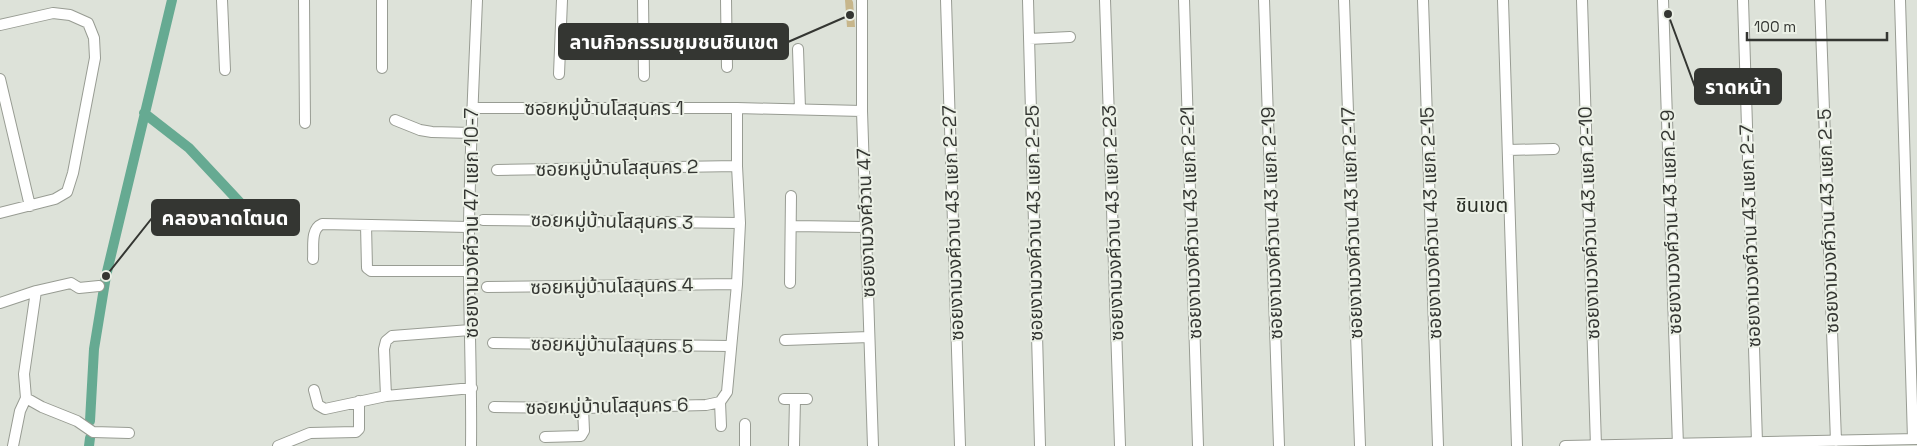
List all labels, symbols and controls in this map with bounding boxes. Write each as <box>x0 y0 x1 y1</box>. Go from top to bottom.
scale bar <box>1747 10 1887 42</box>
text: 100 m <box>1754 17 1796 36</box>
callout: ลานกิจกรรมชุมชนชินเขต <box>559 24 788 59</box>
text: ลานกิจกรรมชุมชนชินเขต <box>569 29 779 55</box>
callout: ราดหน้า <box>1695 69 1781 104</box>
text: ราดหน้า <box>1705 74 1771 100</box>
street label: ซอยหมู่บ้านโสสุนคร 1 <box>524 96 684 121</box>
street label: ซอยงามวงศ์วาน 43 แยก 2-23 <box>1096 104 1130 342</box>
street label: ซอยงามวงศ์วาน 43 แยก 2-27 <box>936 105 970 341</box>
street label: ซอยงามวงค์วาน 43 แยก 2-25 <box>1019 105 1049 341</box>
street label: ซอยงามวงศ์วาน 43 แยก 2-21 <box>1174 106 1208 340</box>
street label: ซอยงามวงศ์วาน 43 แยก 2-19 <box>1255 106 1289 340</box>
street label: ซอยงามวงศ์วาน 43 แยก 2-17 <box>1335 106 1369 339</box>
street label: ซอยงามวงค์วาน 43 แยก 2-15 <box>1414 106 1448 340</box>
street label: ซอยงามวงค์วาน 43 แยก 2-10 <box>1572 106 1606 340</box>
street label: ซอยงามวงศ์วาน 47 แยก 10-7 <box>459 107 484 338</box>
street label: ซอยงามวงศ์วาน 43 แยก 2-5 <box>1812 108 1844 334</box>
street label: ซอยงามวงศ์วาน 43 แยก 2-9 <box>1655 109 1687 335</box>
street label: ซอยงามวงศ์วาน 43 แยก 2-7 <box>1734 124 1766 348</box>
street label: ซอยงามวงศ์วาน 47 <box>851 148 881 298</box>
street label: ซอยหมู่บ้านโสสุนคร 2 <box>535 154 699 182</box>
district label: ชินเขต <box>1456 192 1508 218</box>
callout: คลองลาดโตนด <box>152 200 299 235</box>
text: คลองลาดโตนด <box>162 205 289 231</box>
street label: ซอยหมู่บ้านโสสุนคร 3 <box>530 207 694 235</box>
street label: ซอยหมู่บ้านโสสุนคร 4 <box>530 272 694 300</box>
street label: ซอยหมู่บ้านโสสุนคร 5 <box>530 331 694 359</box>
street label: ซอยหมู่บ้านโสสุนคร 6 <box>525 392 689 420</box>

